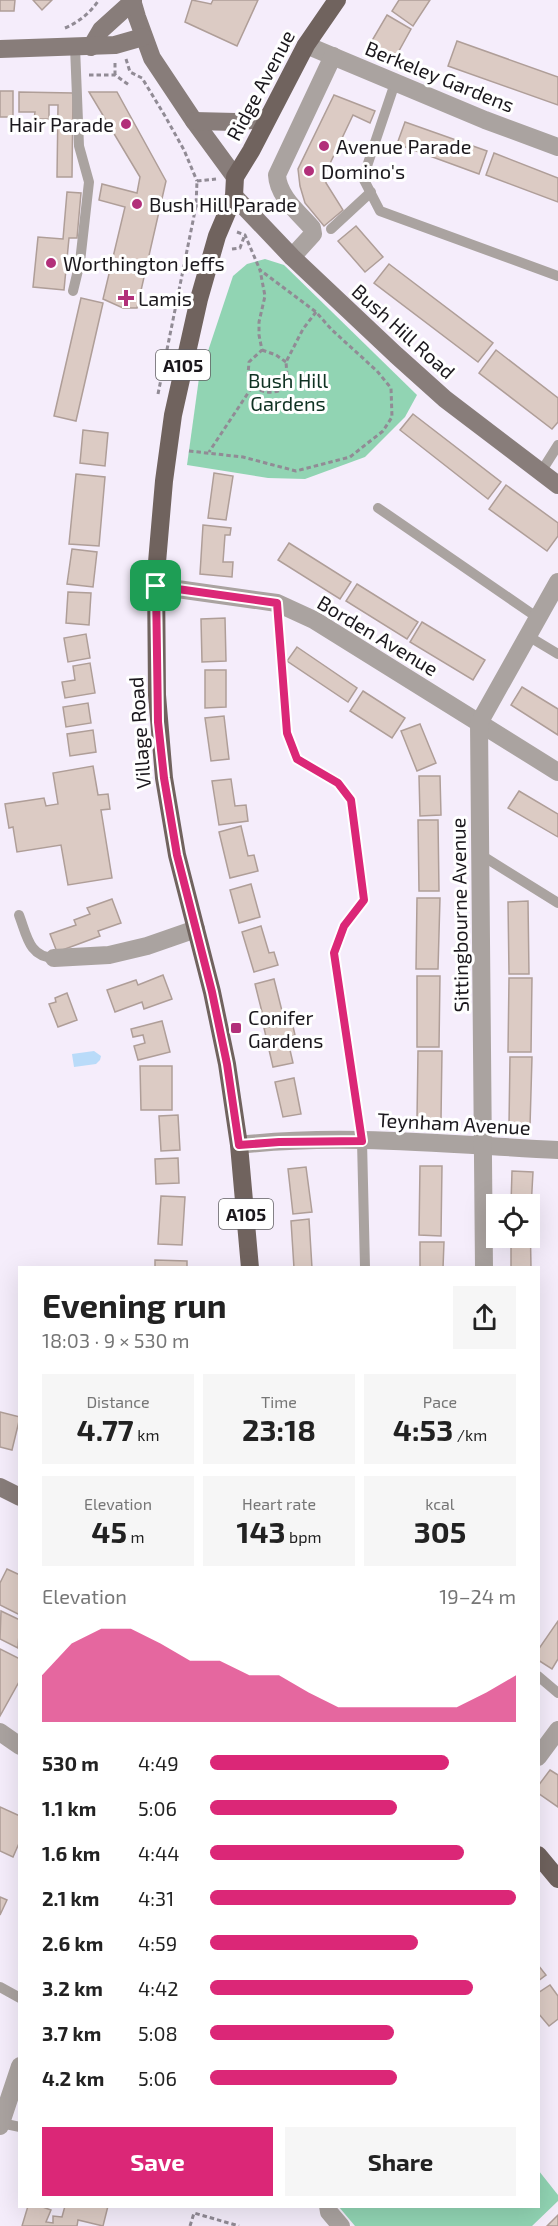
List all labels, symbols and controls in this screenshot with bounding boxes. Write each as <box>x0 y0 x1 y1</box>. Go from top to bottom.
street label: Ridge Avenue <box>221 26 299 144</box>
street label: Berkeley Gardens <box>362 35 518 117</box>
place label: Hair Parade <box>9 112 114 136</box>
marker: Hair Parade <box>119 117 133 131</box>
place label: Avenue Parade <box>336 134 471 158</box>
marker: Avenue Parade <box>317 139 331 153</box>
place label: Domino's <box>321 159 405 183</box>
marker: Domino's <box>302 164 316 178</box>
place label: Bush Hill Parade <box>149 192 297 216</box>
marker: Bush Hill Parade <box>130 197 144 211</box>
place label: Worthington Jeffs <box>63 251 225 275</box>
marker: Worthington Jeffs <box>44 256 58 270</box>
street label: Bush Hill Road <box>348 278 460 384</box>
place label: Lamis <box>138 286 192 310</box>
marker: Lamis <box>119 291 133 305</box>
road number: A105 <box>156 350 210 380</box>
park label: Bush Hill Gardens <box>248 368 328 415</box>
pin <box>130 560 181 611</box>
icon: arrive <box>139 569 172 602</box>
street label: Borden Avenue <box>313 590 443 680</box>
street label: Village Road <box>123 676 155 790</box>
street label: Sittingbourne Avenue <box>445 817 473 1013</box>
place label: Conifer Gardens <box>248 1005 323 1052</box>
marker: Conifer Gardens <box>229 1021 243 1035</box>
street label: Teynham Avenue <box>377 1107 531 1139</box>
map controls <box>486 1194 540 1248</box>
button: locate <box>486 1194 540 1248</box>
road number: A105 <box>219 1199 273 1229</box>
text: Evening run <box>42 1285 227 1325</box>
button: share <box>453 1286 516 1349</box>
text: 18:03 · 9 × 530 m <box>42 1328 190 1352</box>
text: Distance <box>86 1392 150 1411</box>
text: Time <box>261 1392 297 1411</box>
text: Pace <box>423 1392 457 1411</box>
text: 4.77 <box>77 1411 134 1447</box>
text: 23:18 <box>242 1411 316 1447</box>
text: 4:53 <box>393 1411 453 1447</box>
text: km <box>134 1425 159 1444</box>
text: /km <box>453 1425 487 1444</box>
text: Elevation <box>84 1494 152 1513</box>
text: Heart rate <box>242 1494 316 1513</box>
text: kcal <box>425 1494 455 1513</box>
text: 45 <box>91 1513 127 1549</box>
text: 143 <box>236 1513 286 1549</box>
text: 305 <box>414 1513 466 1549</box>
text: m <box>127 1527 145 1546</box>
text: bpm <box>286 1527 322 1546</box>
text: Elevation <box>42 1584 127 1608</box>
text: 19–24 m <box>439 1584 516 1608</box>
text: 530 m <box>42 1751 99 1775</box>
text: 4:49 <box>138 1751 179 1775</box>
text: 1.1 km <box>42 1796 96 1820</box>
text: 5:06 <box>138 1796 177 1820</box>
text: 1.6 km <box>42 1841 100 1865</box>
text: 4:44 <box>138 1841 180 1865</box>
text: 2.1 km <box>42 1886 99 1910</box>
text: 4:31 <box>138 1886 174 1910</box>
text: 2.6 km <box>42 1931 103 1955</box>
text: 4:59 <box>138 1931 177 1955</box>
text: 3.2 km <box>42 1976 103 2000</box>
text: 4:42 <box>138 1976 179 2000</box>
text: 3.7 km <box>42 2021 101 2045</box>
text: 5:08 <box>138 2021 178 2045</box>
text: 4.2 km <box>42 2066 104 2090</box>
text: 5:06 <box>138 2066 177 2090</box>
button: Save <box>42 2127 273 2196</box>
button: Share <box>285 2127 516 2196</box>

